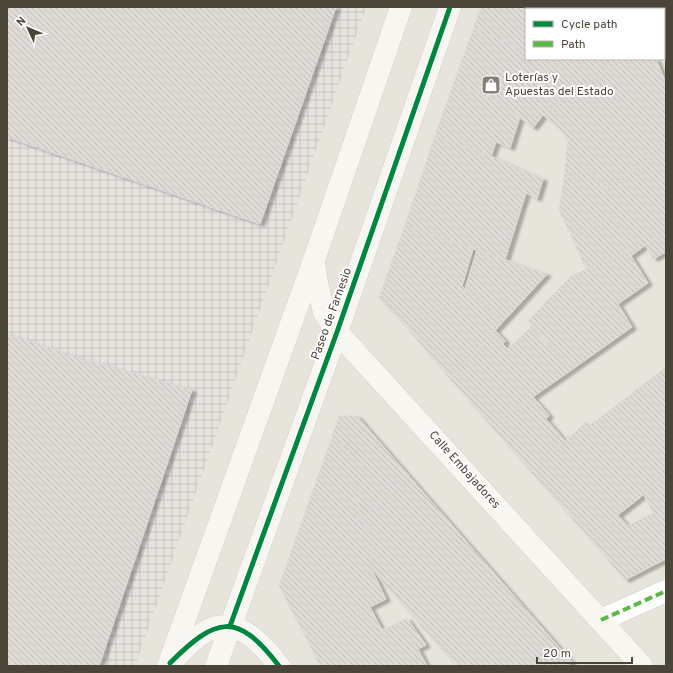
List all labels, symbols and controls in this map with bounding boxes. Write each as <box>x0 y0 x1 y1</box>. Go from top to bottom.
north arrow <box>8 8 48 48</box>
legend <box>525 8 665 60</box>
text: N <box>14 14 29 29</box>
text: Cycle path <box>561 17 618 33</box>
text: Path <box>561 37 586 53</box>
place label: Loterías y Apuestas del Estado <box>505 70 614 100</box>
shop icon: Loterías y Apuestas del Estado <box>480 74 502 96</box>
street label: Paseo de Farnesio <box>308 265 356 362</box>
street label: Calle Embajadores <box>425 428 503 512</box>
scale bar <box>537 639 632 665</box>
text: 20 m <box>543 646 571 662</box>

